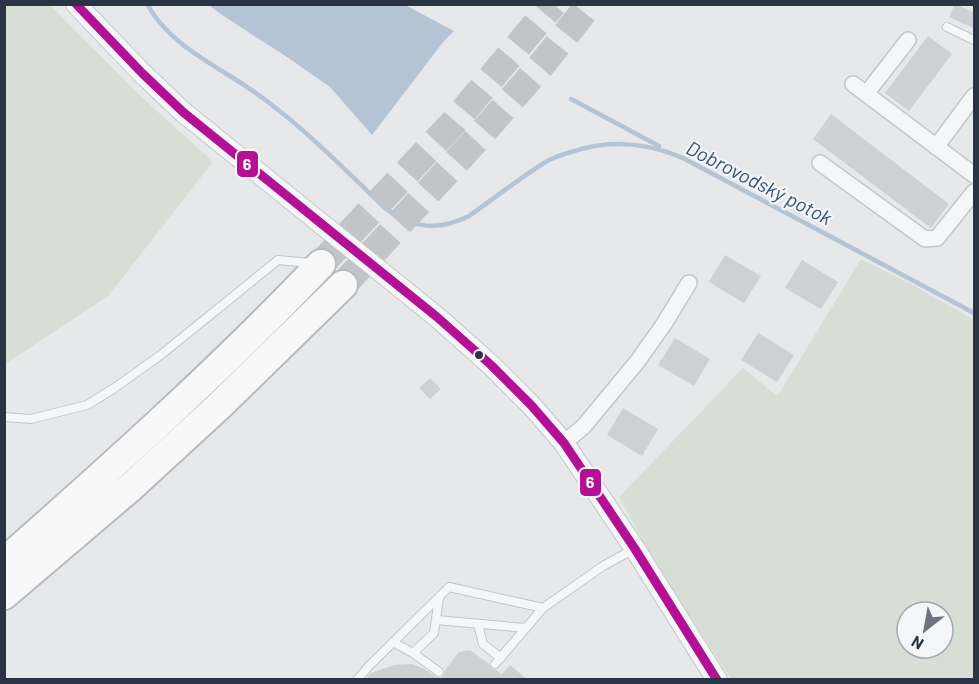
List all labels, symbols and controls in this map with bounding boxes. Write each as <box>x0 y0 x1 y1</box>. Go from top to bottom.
water label: Dobrovodský potok <box>683 135 837 229</box>
line badge: 6 <box>236 150 259 178</box>
text: 6 <box>243 154 252 173</box>
unlabelled marker <box>473 349 485 361</box>
line badge: 6 <box>579 468 602 497</box>
text: 6 <box>586 472 595 491</box>
north arrow <box>895 600 955 660</box>
text: N <box>908 632 926 654</box>

